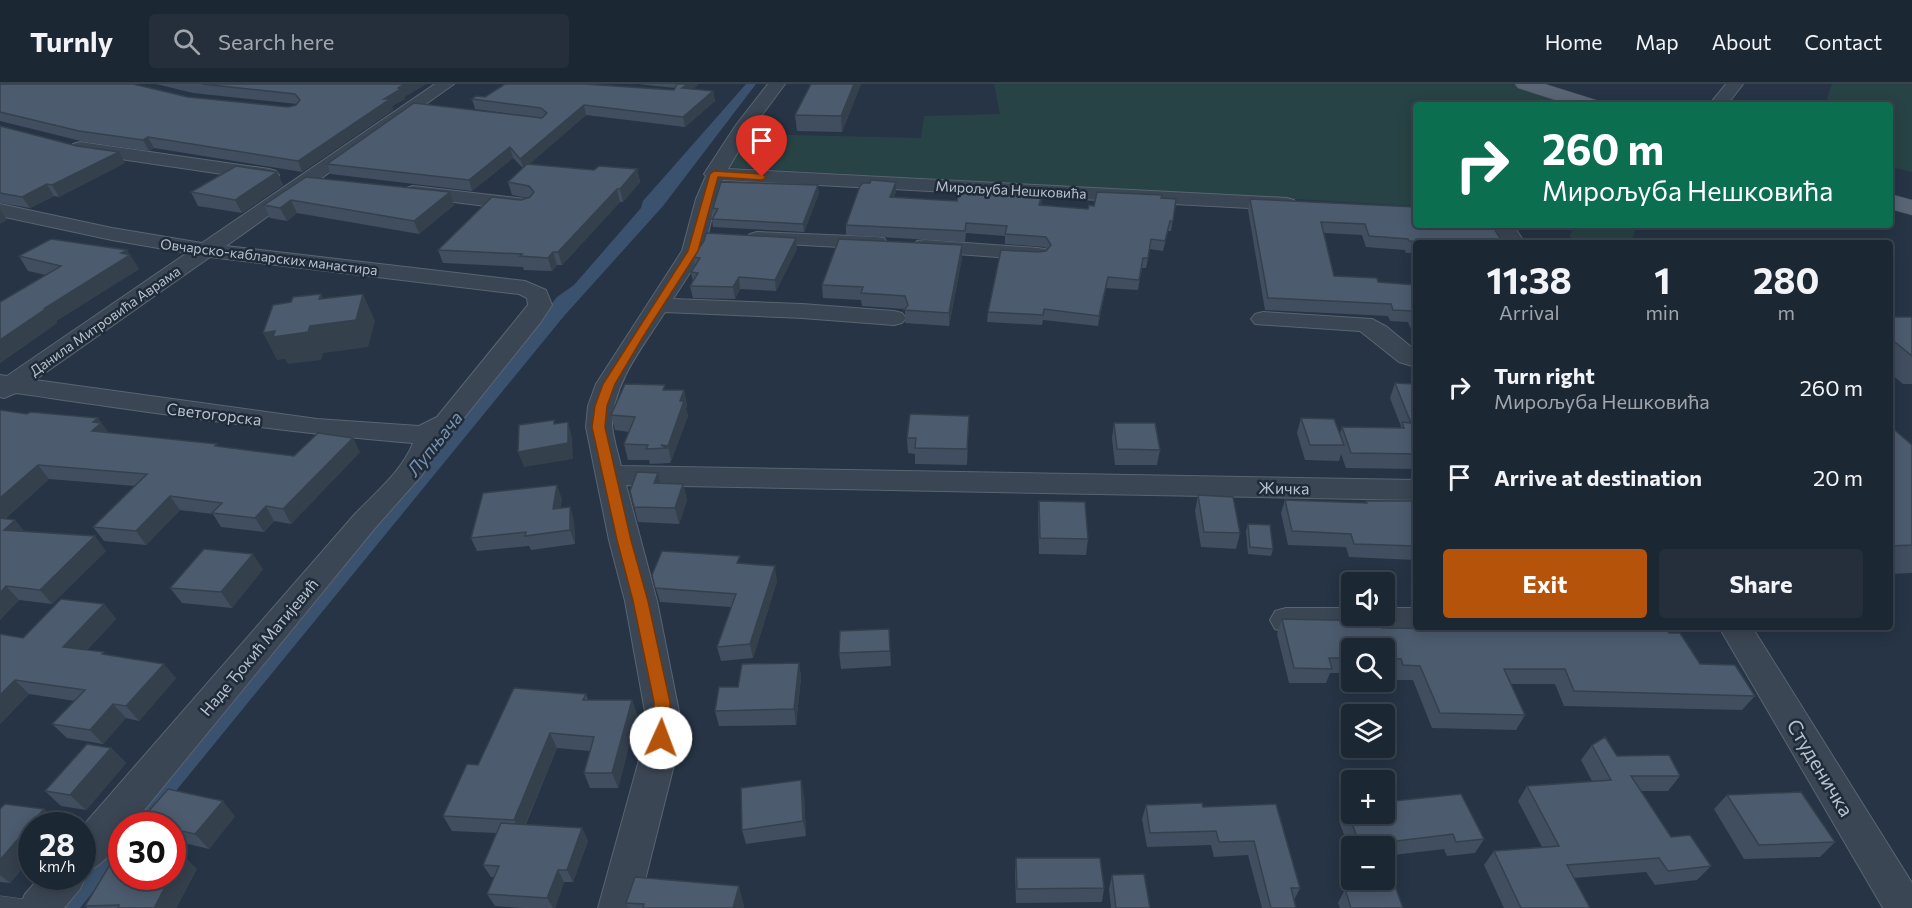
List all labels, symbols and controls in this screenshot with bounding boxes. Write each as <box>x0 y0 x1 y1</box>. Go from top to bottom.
search box <box>149 14 569 68</box>
text: Turnly <box>30 24 113 58</box>
icon: search <box>170 25 203 58</box>
text: Search here <box>218 28 334 55</box>
text: Home <box>1545 29 1602 54</box>
text: Map <box>1635 29 1679 54</box>
text: About <box>1712 29 1771 54</box>
text: Contact <box>1804 29 1882 54</box>
pin <box>736 115 787 177</box>
text: 260 m <box>1542 122 1664 174</box>
icon: arrive <box>745 124 778 157</box>
icon: right <box>1443 126 1521 204</box>
text: Мирољуба Нешковића <box>1542 174 1833 207</box>
street label: Мирољуба Нешковића <box>935 177 1087 202</box>
street label: Овчарско-кабларских манастира <box>159 235 379 278</box>
text: 11:38 <box>1487 257 1572 301</box>
text: 1 <box>1654 257 1671 301</box>
text: 280 <box>1753 257 1819 301</box>
street label: Данила Митровића Аврама <box>26 262 183 379</box>
text: Arrival <box>1499 300 1559 324</box>
text: min <box>1645 300 1679 324</box>
text: m <box>1778 300 1795 324</box>
text: Turn right <box>1494 362 1595 389</box>
icon: right <box>1443 371 1476 404</box>
text: 260 m <box>1800 374 1863 401</box>
text: Мирољуба Нешковића <box>1494 389 1710 413</box>
street label: Светогорска <box>166 398 263 429</box>
water label: Лупњача <box>401 407 467 481</box>
icon: arrive <box>1443 461 1476 494</box>
text: Arrive at destination <box>1494 464 1702 491</box>
text: 20 m <box>1813 464 1863 491</box>
street label: Жичка <box>1258 478 1310 497</box>
button: Exit <box>1443 549 1647 618</box>
button: Share <box>1659 549 1863 618</box>
map controls <box>1341 572 1395 890</box>
button: sound <box>1341 572 1395 626</box>
street label: Наде Ђокић Матијевић <box>196 574 322 719</box>
button: search <box>1341 638 1395 692</box>
button: layers <box>1341 704 1395 758</box>
position arrow <box>629 706 693 770</box>
street label: Студеничка <box>1782 714 1859 821</box>
button: + <box>1341 770 1395 824</box>
speed limit sign: 30 <box>108 812 186 890</box>
text: 28 <box>39 825 75 862</box>
button: − <box>1341 836 1395 890</box>
text: km/h <box>39 857 75 875</box>

